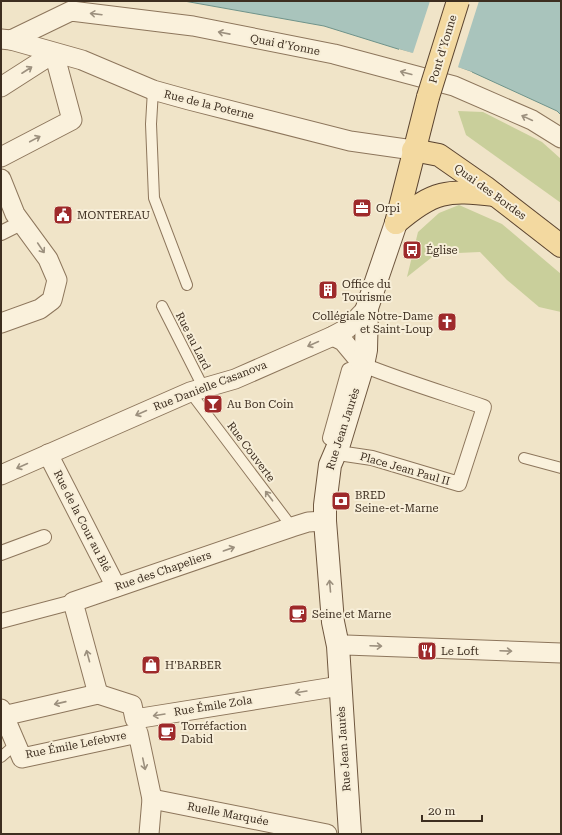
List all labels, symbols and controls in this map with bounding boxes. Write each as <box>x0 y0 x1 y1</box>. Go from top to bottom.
one-way arrow <box>90 10 103 18</box>
street label: Pont d'Yonne <box>426 13 460 85</box>
one-way arrow <box>218 28 231 36</box>
street label: Quai d'Yonne <box>249 32 321 58</box>
one-way arrow <box>22 66 33 74</box>
one-way arrow <box>400 69 413 77</box>
street label: Rue de la Poterne <box>163 88 255 122</box>
one-way arrow <box>522 114 534 121</box>
one-way arrow <box>29 135 41 142</box>
street label: Quai des Bordes <box>451 162 529 222</box>
office icon: Orpi <box>351 197 373 219</box>
place label: Orpi <box>376 202 400 215</box>
public building icon: MONTEREAU <box>52 204 74 226</box>
place label: MONTEREAU <box>77 209 150 222</box>
bus stop icon: Église <box>401 239 423 261</box>
one-way arrow <box>37 243 45 254</box>
place label: Église <box>426 243 457 257</box>
place label: Office du Tourisme <box>342 278 392 304</box>
building icon: Office du Tourisme <box>317 279 339 301</box>
street label: Rue au Lard <box>173 310 213 372</box>
place label: Collégiale Notre-Dame et Saint-Loup <box>312 310 433 336</box>
church icon: Collégiale Notre-Dame et Saint-Loup <box>436 311 458 333</box>
one-way arrow <box>307 341 319 348</box>
street label: Rue Danielle Casanova <box>151 358 269 414</box>
street label: Rue Jean Jaurès <box>324 386 362 472</box>
bar icon: Au Bon Coin <box>202 393 224 415</box>
place label: Au Bon Coin <box>227 398 294 411</box>
one-way arrow <box>135 410 147 418</box>
street label: Rue Couverte <box>224 420 278 484</box>
street label: Place Jean Paul II <box>358 450 452 488</box>
one-way arrow <box>16 463 28 470</box>
street label: Rue de la Cour au Blé <box>51 468 113 574</box>
place label: BRED Seine-et-Marne <box>355 489 439 515</box>
one-way arrow <box>265 490 273 501</box>
bank icon: BRED Seine-et-Marne <box>330 490 352 512</box>
one-way arrow <box>223 545 236 552</box>
street label: Rue des Chapeliers <box>113 548 213 594</box>
one-way arrow <box>327 580 334 593</box>
cafe icon: Seine et Marne <box>287 603 309 625</box>
place label: Seine et Marne <box>312 608 391 621</box>
restaurant icon: Le Loft <box>416 640 438 662</box>
one-way arrow <box>369 643 382 650</box>
place label: Le Loft <box>441 645 479 658</box>
one-way arrow <box>499 648 512 655</box>
one-way arrow <box>84 650 91 663</box>
shop icon: H'BARBER <box>140 654 162 676</box>
place label: H'BARBER <box>165 659 222 672</box>
one-way arrow <box>295 688 308 696</box>
street label: Rue Émile Zola <box>173 692 253 719</box>
one-way arrow <box>54 699 67 707</box>
street label: Rue Jean Jaurès <box>335 706 353 792</box>
one-way arrow <box>153 711 166 719</box>
place label: Torréfaction Dabid <box>181 720 247 746</box>
cafe icon: Torréfaction Dabid <box>156 721 178 743</box>
street label: Rue Émile Lefebvre <box>24 728 128 761</box>
one-way arrow <box>141 757 149 770</box>
scale bar <box>422 797 482 823</box>
street label: Ruelle Marquée <box>186 800 270 828</box>
text: 20 m <box>428 804 455 818</box>

